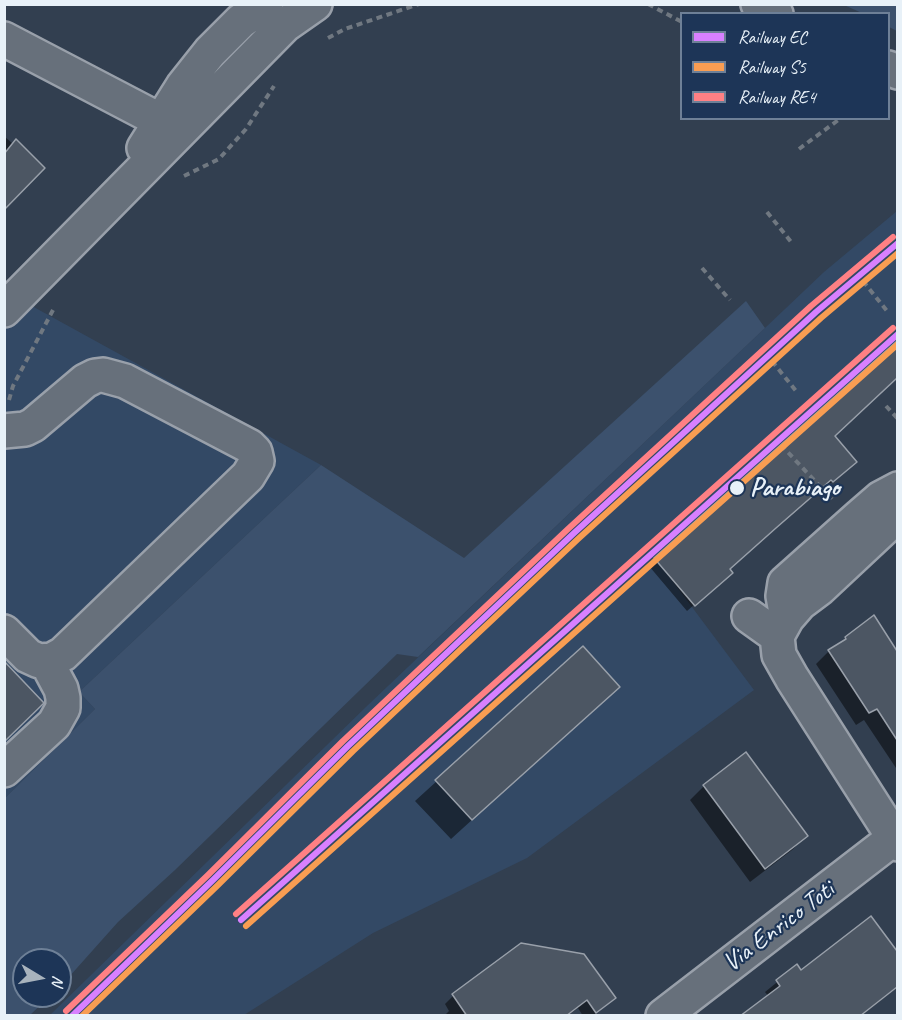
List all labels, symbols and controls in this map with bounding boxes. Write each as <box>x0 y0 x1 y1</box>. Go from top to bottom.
legend <box>680 12 890 120</box>
text: Railway EC <box>738 26 807 48</box>
text: Railway S5 <box>738 56 806 78</box>
text: Railway RE4 <box>738 86 816 108</box>
place label: Parabiago <box>750 472 840 504</box>
marker: Parabiago <box>728 479 746 497</box>
street label: Via Enrico Toti <box>717 875 841 979</box>
north arrow <box>12 948 72 1008</box>
text: N <box>47 974 68 987</box>

